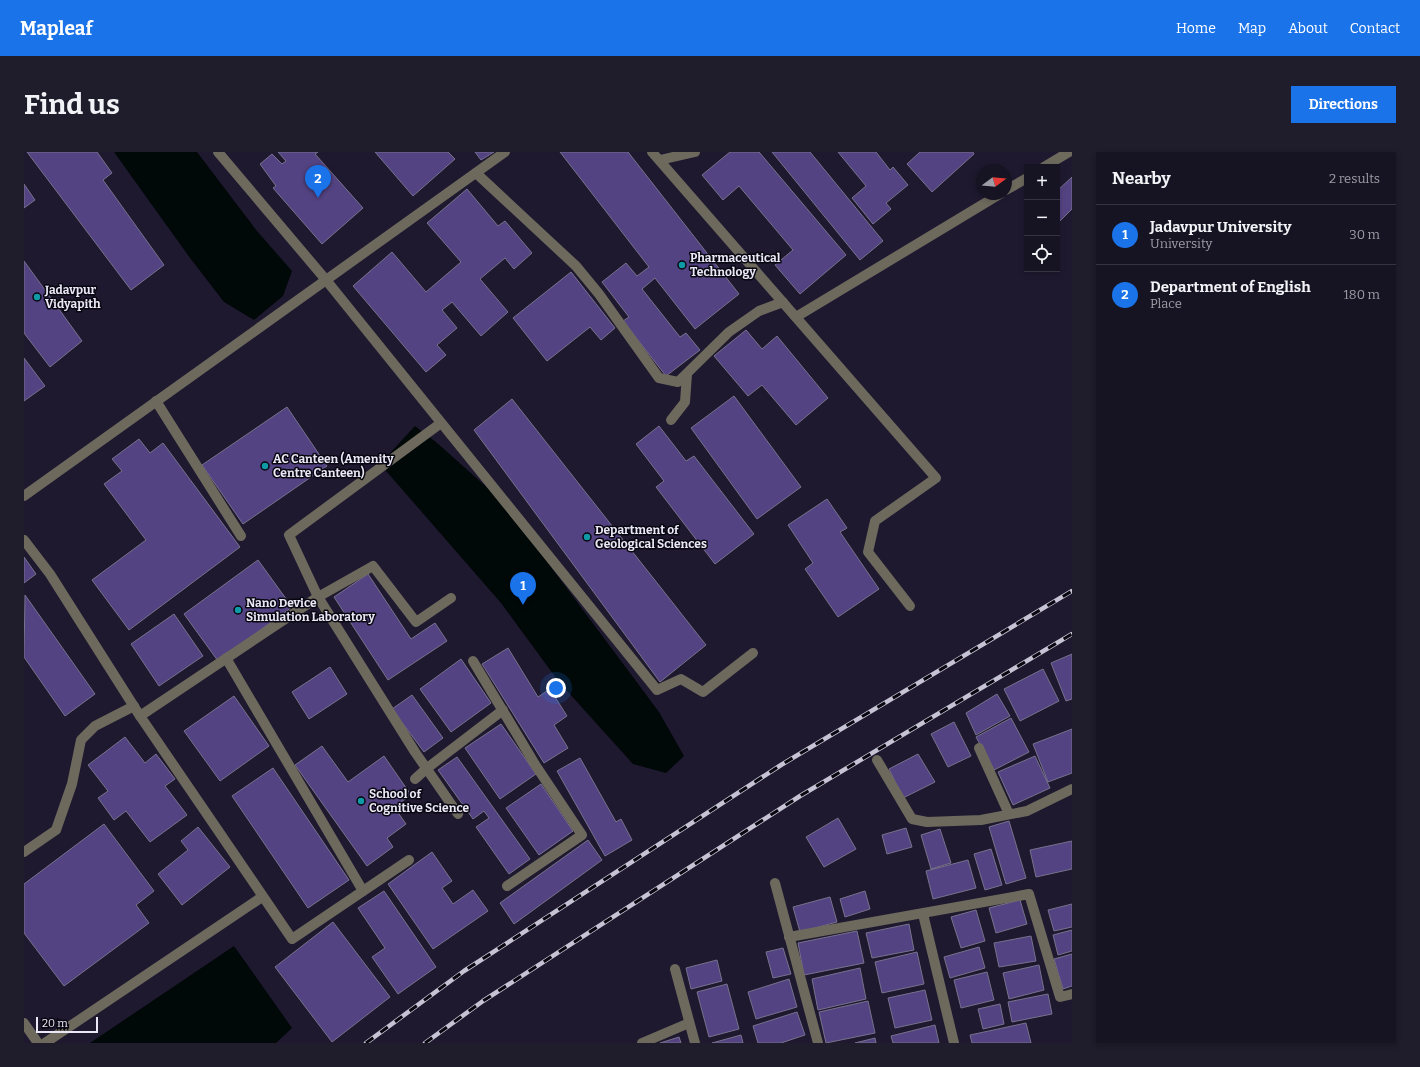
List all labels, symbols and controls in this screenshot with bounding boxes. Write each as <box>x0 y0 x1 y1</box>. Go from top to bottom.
text: Mapleaf <box>20 17 93 40</box>
text: Home <box>1176 20 1216 37</box>
text: Map <box>1238 20 1266 37</box>
text: About <box>1288 20 1328 37</box>
text: Contact <box>1350 20 1400 37</box>
button: Directions <box>1291 86 1396 123</box>
text: Find us <box>24 88 120 121</box>
north arrow <box>976 164 1012 200</box>
map controls <box>1024 164 1060 272</box>
button: + <box>1024 164 1060 200</box>
pin: 2 <box>305 165 331 198</box>
text: Nearby <box>1112 168 1171 189</box>
text: 2 results <box>1329 171 1380 186</box>
button: − <box>1024 200 1060 236</box>
text: Jadavpur University <box>1150 218 1291 236</box>
text: 1 <box>1122 227 1128 242</box>
text: 30 m <box>1349 227 1380 242</box>
button: locate <box>1024 236 1060 272</box>
text: University <box>1150 236 1212 251</box>
place label: Pharmaceutical Technology <box>690 251 781 279</box>
marker: Pharmaceutical Technology <box>677 260 687 270</box>
text: Department of English <box>1150 278 1311 296</box>
place label: Jadavpur Vidyapith <box>44 283 101 311</box>
text: 2 <box>1121 287 1129 302</box>
text: 180 m <box>1344 287 1380 302</box>
marker: Jadavpur Vidyapith <box>32 292 42 302</box>
text: Place <box>1150 296 1182 311</box>
place label: AC Canteen (Amenity Centre Canteen) <box>273 451 394 480</box>
marker: AC Canteen (Amenity Centre Canteen) <box>260 461 270 471</box>
place label: Department of Geological Sciences <box>595 523 707 551</box>
marker: Department of Geological Sciences <box>582 532 592 542</box>
pin: 1 <box>510 572 536 605</box>
place label: Nano Device Simulation Laboratory <box>246 596 375 624</box>
marker: Nano Device Simulation Laboratory <box>233 605 243 615</box>
your location <box>546 678 566 698</box>
place label: School of Cognitive Science <box>369 787 469 815</box>
marker: School of Cognitive Science <box>356 796 366 806</box>
scale bar <box>36 1015 98 1034</box>
text: 20 m <box>42 1017 68 1030</box>

